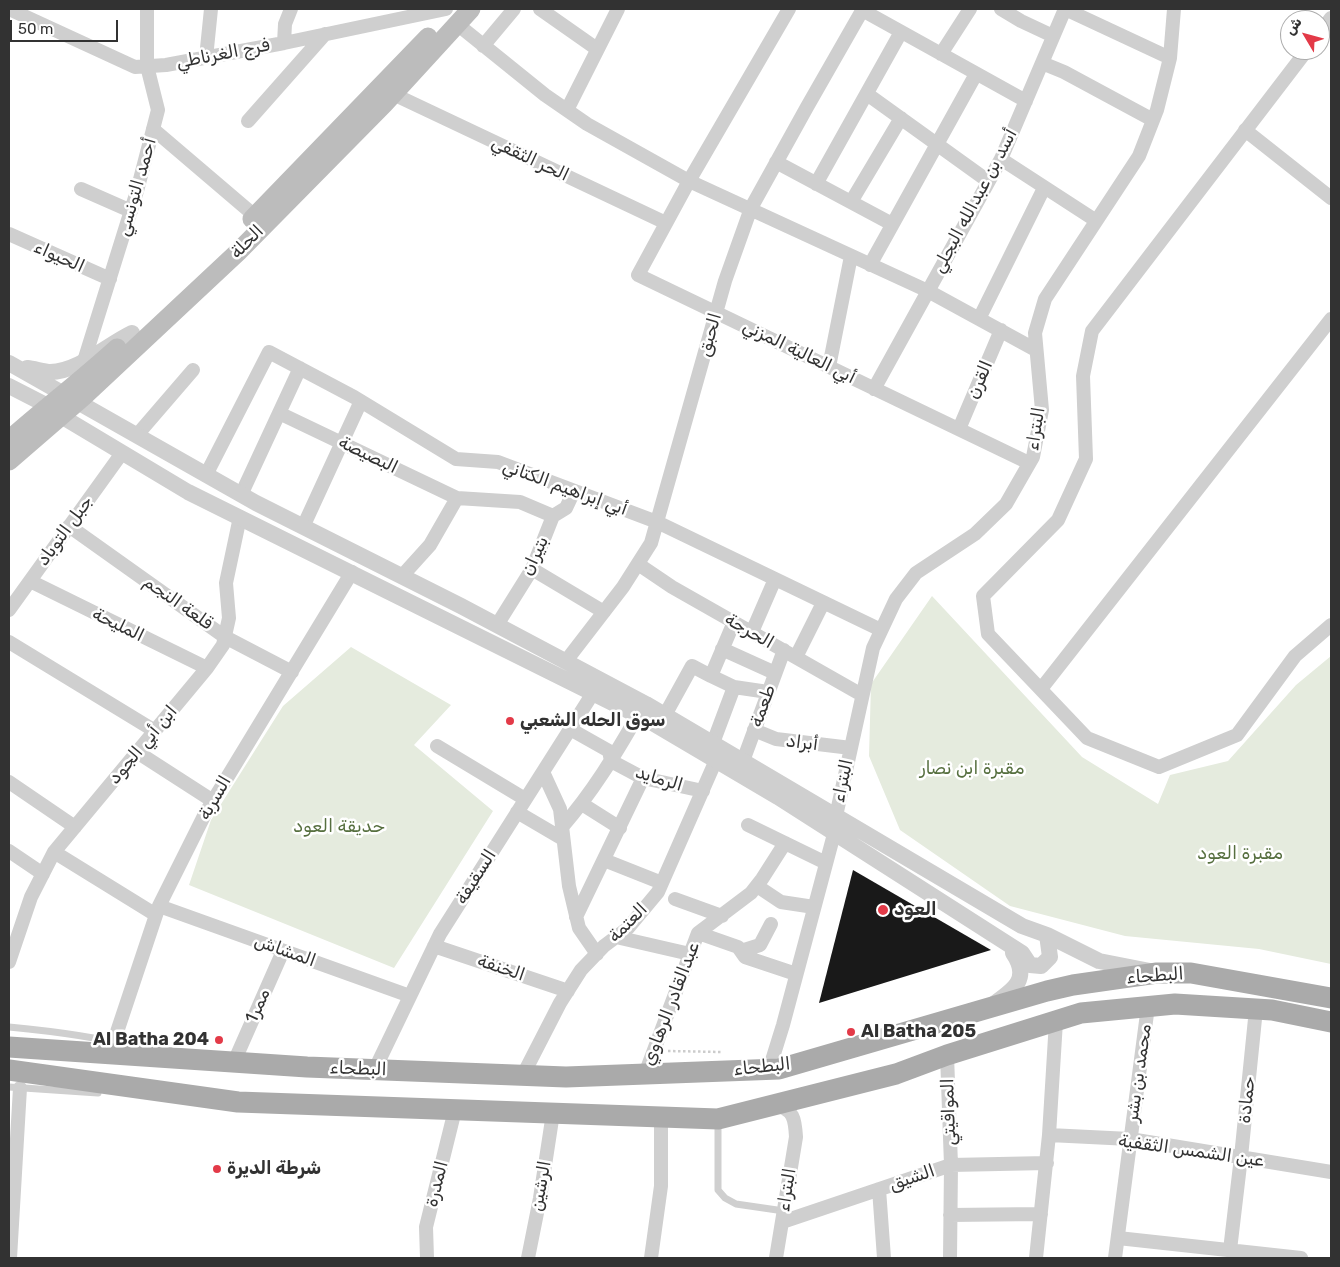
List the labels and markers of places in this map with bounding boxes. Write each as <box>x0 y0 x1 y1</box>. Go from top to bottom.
place label: سوق الحله الشعبي <box>520 710 665 732</box>
marker: سوق الحله الشعبي <box>504 715 516 727</box>
place label: العود <box>894 899 937 921</box>
marker: العود <box>876 903 890 917</box>
place label: Al Batha 205 <box>861 1021 976 1043</box>
marker: Al Batha 205 <box>845 1026 857 1038</box>
place label: Al Batha 204 <box>93 1029 209 1051</box>
marker: Al Batha 204 <box>213 1034 225 1046</box>
place label: شرطة الديرة <box>227 1158 321 1180</box>
marker: شرطة الديرة <box>211 1163 223 1175</box>

